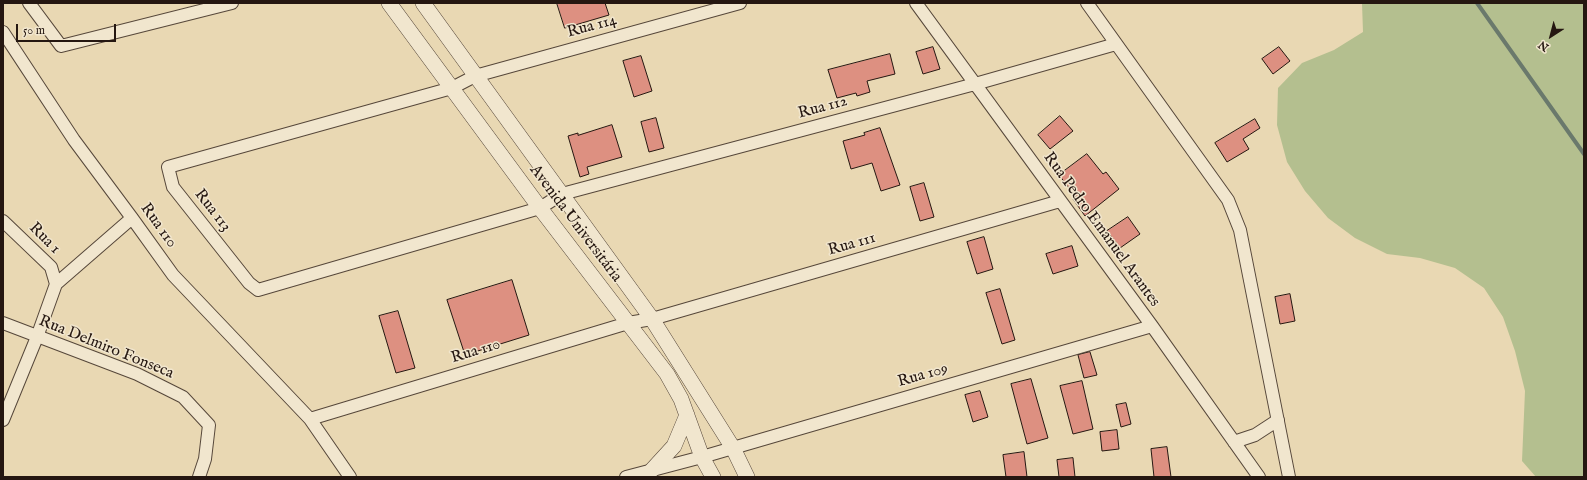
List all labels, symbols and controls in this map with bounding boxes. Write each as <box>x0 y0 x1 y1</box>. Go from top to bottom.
street label: Rua 114 <box>565 11 619 43</box>
scale bar <box>18 16 118 42</box>
north arrow <box>1531 16 1571 56</box>
text: 50 m <box>23 23 45 38</box>
text: N <box>1536 37 1552 54</box>
street label: Rua 112 <box>796 92 850 124</box>
street label: Rua Pedro Emanuel Arantes <box>1038 149 1164 311</box>
street label: Avenida Universitária <box>525 162 625 286</box>
street label: Rua 113 <box>189 186 235 236</box>
street label: Rua 110 <box>135 200 181 252</box>
street label: Rua 1 <box>24 219 64 259</box>
street label: Rua 111 <box>826 229 878 261</box>
street label: Rua Delmiro Fonseca <box>36 312 176 384</box>
street label: Rua 110 <box>449 335 503 369</box>
street label: Rua 109 <box>896 360 950 392</box>

